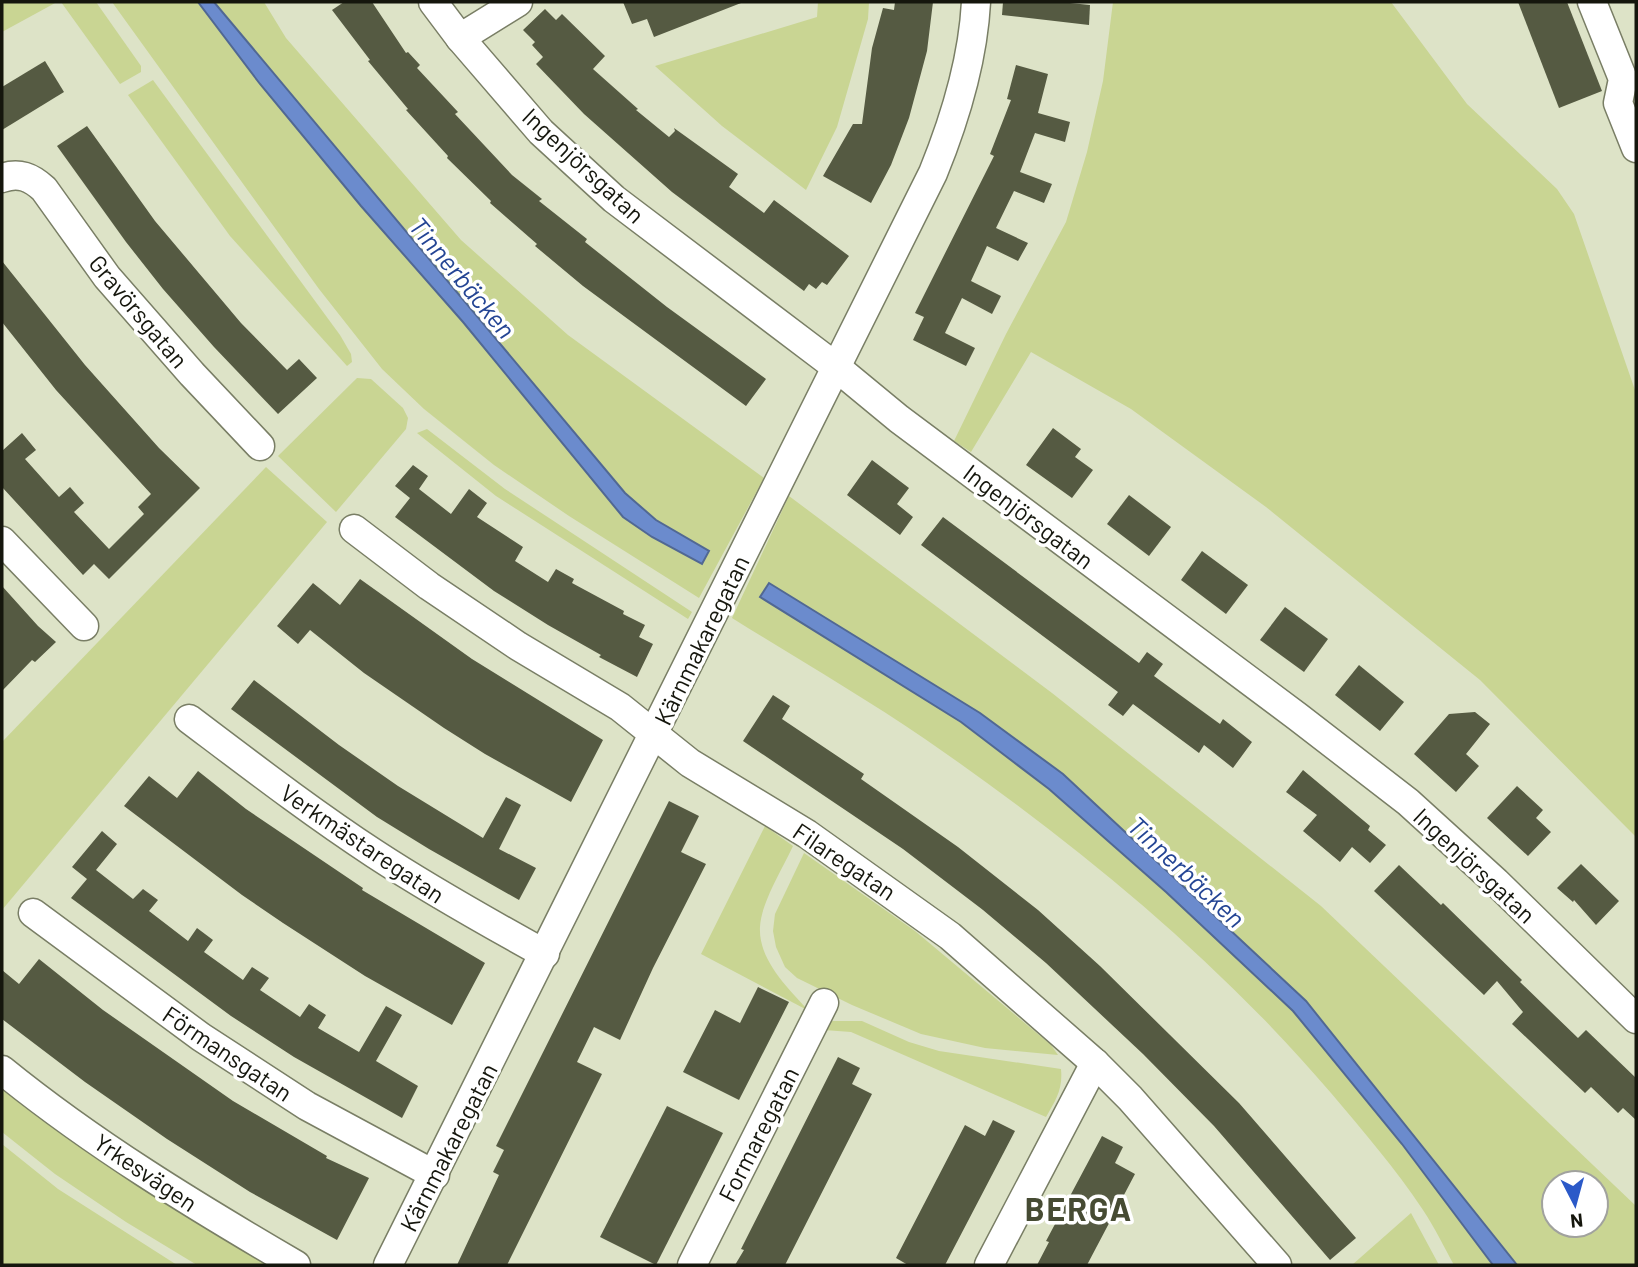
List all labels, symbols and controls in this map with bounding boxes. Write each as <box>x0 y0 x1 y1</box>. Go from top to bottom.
street label: Ingenjörsgatan <box>517 101 651 229</box>
water label: Tinnerbäcken <box>403 210 523 344</box>
street label: Gravörsgatan <box>83 249 195 373</box>
street label: Ingenjörsgatan <box>958 458 1100 574</box>
street label: Kärnmakaregatan <box>647 550 755 730</box>
street label: Verkmästaregatan <box>276 777 450 909</box>
street label: Ingenjörsgatan <box>1408 801 1542 929</box>
water label: Tinnerbäcken <box>1122 809 1252 933</box>
street label: Filaregatan <box>788 816 902 906</box>
street label: Förmansgatan <box>158 999 298 1107</box>
street label: Kärnmakaregatan <box>393 1058 503 1236</box>
street label: Formaregatan <box>712 1062 804 1206</box>
street label: Yrkesvägen <box>89 1127 203 1217</box>
north arrow <box>1540 1169 1610 1239</box>
district label: BERGA <box>1025 1189 1133 1227</box>
text: N <box>1569 1209 1584 1234</box>

